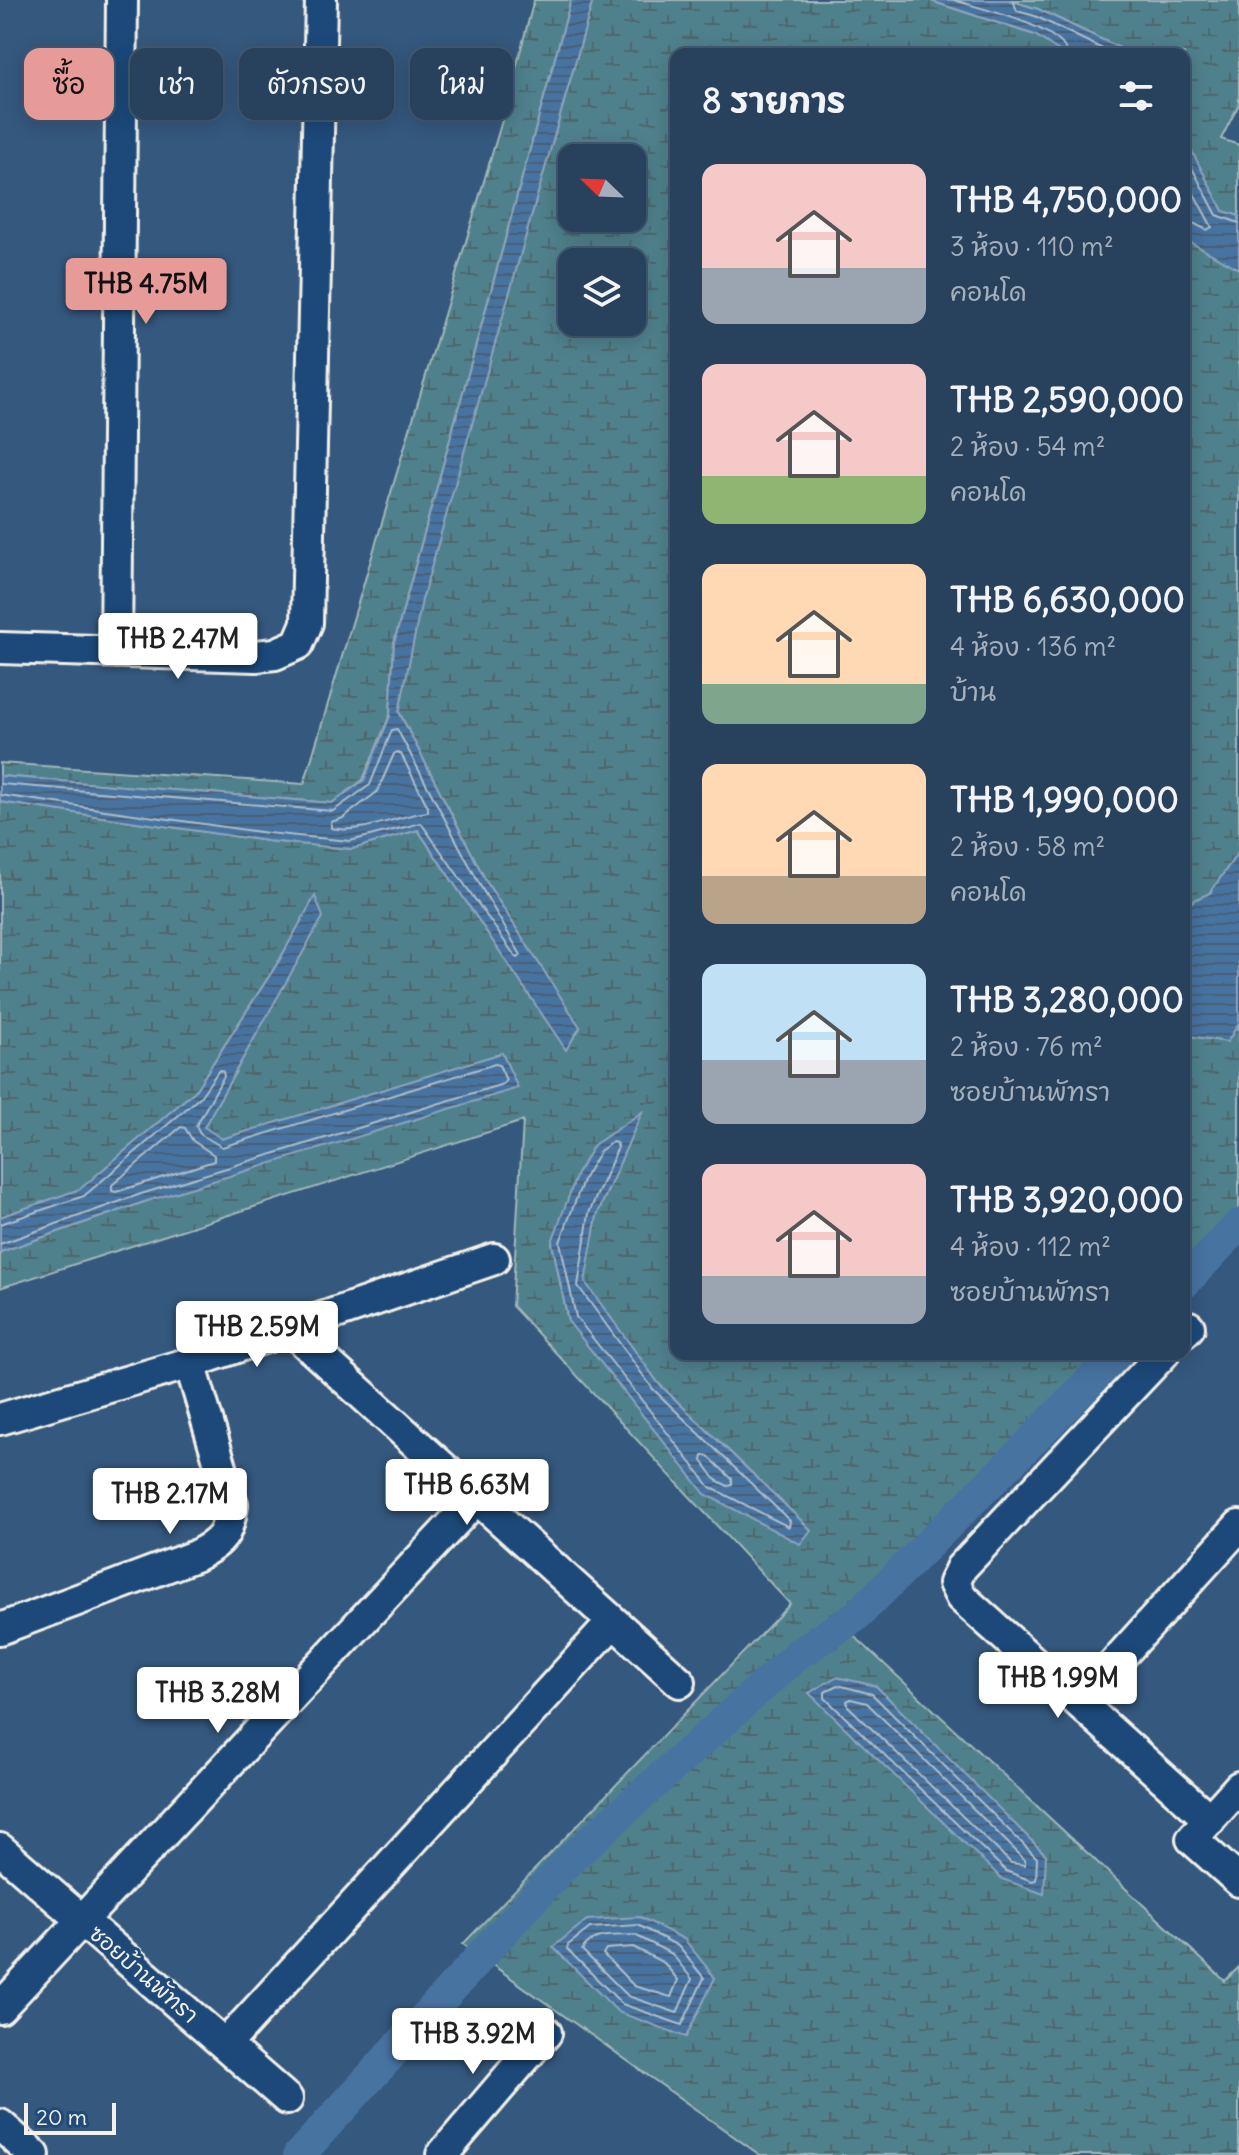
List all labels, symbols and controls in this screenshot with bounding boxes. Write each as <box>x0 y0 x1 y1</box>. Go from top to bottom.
chip: ซื้อ <box>24 48 114 120</box>
chip: เช่า <box>130 48 223 120</box>
chip: ตัวกรอง <box>239 48 394 120</box>
chip: ใหม่ <box>410 48 513 120</box>
icon: filters <box>1114 74 1158 118</box>
text: 8 รายการ <box>702 79 846 122</box>
north arrow <box>558 144 646 232</box>
map controls <box>558 144 646 336</box>
text: THB 4,750,000 <box>950 178 1182 221</box>
icon: home <box>766 196 862 292</box>
text: 3 ห้อง · 110 m² <box>950 230 1114 263</box>
button: layers <box>558 248 646 336</box>
pin: THB 4.75M <box>54 258 238 326</box>
text: THB 4.75M <box>84 267 208 300</box>
text: คอนโด <box>950 275 1027 308</box>
text: THB 2,590,000 <box>950 378 1184 421</box>
icon: home <box>766 396 862 492</box>
text: 2 ห้อง · 54 m² <box>950 430 1105 463</box>
text: คอนโด <box>950 475 1027 508</box>
text: THB 6,630,000 <box>950 578 1185 621</box>
icon: home <box>766 596 862 692</box>
pin: THB 2.47M <box>86 613 270 681</box>
text: THB 2.47M <box>116 622 240 655</box>
text: 4 ห้อง · 136 m² <box>950 630 1116 663</box>
text: บ้าน <box>950 675 996 708</box>
text: THB 1,990,000 <box>950 778 1179 821</box>
icon: home <box>766 796 862 892</box>
text: 2 ห้อง · 58 m² <box>950 830 1105 863</box>
text: คอนโด <box>950 875 1027 908</box>
text: THB 3,280,000 <box>950 978 1184 1021</box>
icon: home <box>766 996 862 1092</box>
text: 2 ห้อง · 76 m² <box>950 1030 1103 1063</box>
text: ซอยบ้านพัทรา <box>950 1075 1110 1108</box>
text: THB 3,920,000 <box>950 1178 1184 1221</box>
icon: home <box>766 1196 862 1292</box>
text: 4 ห้อง · 112 m² <box>950 1230 1111 1263</box>
text: ซอยบ้านพัทรา <box>950 1275 1110 1308</box>
pin: THB 2.59M <box>165 1301 349 1369</box>
text: THB 2.59M <box>194 1310 320 1343</box>
pin: THB 6.63M <box>375 1459 559 1527</box>
pin: THB 2.17M <box>78 1468 262 1536</box>
text: THB 6.63M <box>404 1468 530 1501</box>
text: THB 2.17M <box>111 1477 229 1510</box>
pin: THB 1.99M <box>966 1652 1150 1720</box>
text: THB 1.99M <box>997 1661 1119 1694</box>
pin: THB 3.28M <box>126 1667 310 1735</box>
text: THB 3.28M <box>155 1676 281 1709</box>
street label: ซอยบ้านพัทรา <box>84 1919 204 2029</box>
pin: THB 3.92M <box>381 2008 565 2076</box>
text: THB 3.92M <box>410 2017 536 2050</box>
scale bar <box>24 2099 116 2135</box>
text: 20 m <box>36 2103 87 2131</box>

